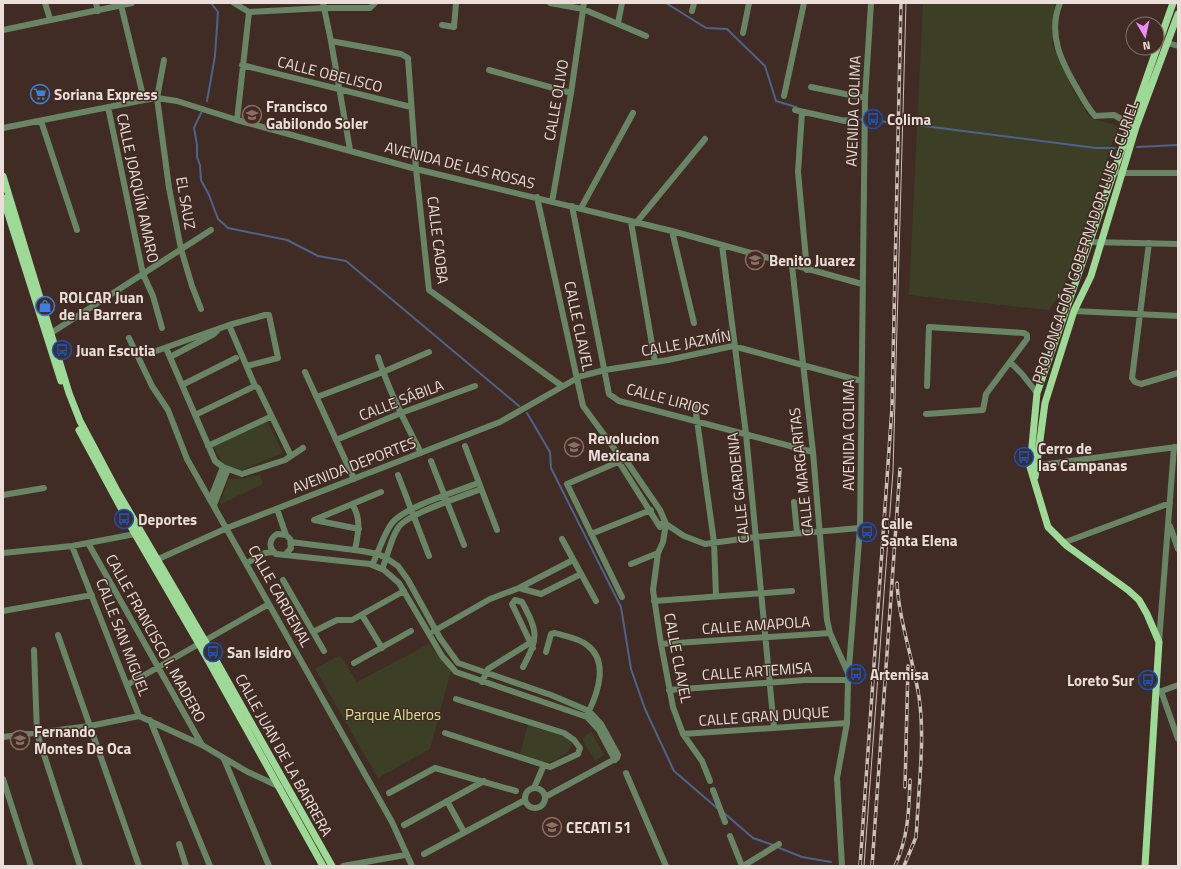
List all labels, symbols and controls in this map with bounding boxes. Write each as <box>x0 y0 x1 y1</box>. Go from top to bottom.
north arrow <box>1125 16 1165 56</box>
text: N <box>1142 37 1152 54</box>
street label: CALLE OBELISCO <box>275 50 385 98</box>
street label: AVENIDA COLIMA <box>840 55 866 167</box>
street label: CALLE OLIVO <box>538 57 574 143</box>
supermarket icon: Soriana Express <box>29 83 51 105</box>
place label: Soriana Express <box>54 83 158 106</box>
place label: Francisco Gabilondo Soler <box>266 95 369 135</box>
street label: PROLONGACIÓN GOBERNADOR LUIS C. CURIEL <box>1026 97 1144 387</box>
school or university icon: Francisco Gabilondo Soler <box>241 104 263 126</box>
bus stop icon: Colima <box>862 108 884 130</box>
place label: Colima <box>887 108 932 131</box>
street label: CALLE JOAQUÍN AMARO <box>111 111 165 265</box>
street label: AVENIDA DE LAS ROSAS <box>383 135 537 195</box>
street label: EL SAUZ <box>170 175 202 231</box>
street label: CALLE CAOBA <box>421 195 455 285</box>
school or university icon: Benito Juarez <box>744 249 766 271</box>
place label: Benito Juarez <box>769 249 855 272</box>
street label: CALLE CLAVEL <box>558 279 600 373</box>
place label: ROLCAR Juan de la Barrera <box>59 286 144 326</box>
shop icon: ROLCAR Juan de la Barrera <box>34 295 56 317</box>
street label: CALLE JAZMÍN <box>639 324 733 362</box>
bus stop icon: Juan Escutia <box>51 339 73 361</box>
place label: Juan Escutia <box>76 339 156 362</box>
street label: CALLE SÁBILA <box>355 373 447 427</box>
street label: CALLE LIRIOS <box>624 377 712 421</box>
street label: AVENIDA COLIMA <box>837 379 860 491</box>
street label: CALLE MARGARITAS <box>783 407 819 537</box>
place label: Revolucion Mexicana <box>588 427 659 467</box>
street label: AVENIDA DEPORTES <box>289 431 419 499</box>
street label: CALLE GARDENIA <box>721 431 755 545</box>
school or university icon: Revolucion Mexicana <box>563 436 585 458</box>
place label: Cerro de las Campanas <box>1038 437 1127 477</box>
bus stop icon: Cerro de las Campanas <box>1013 446 1035 468</box>
bus stop icon: Deportes <box>113 508 135 530</box>
place label: Deportes <box>138 508 197 531</box>
place label: Calle Santa Elena <box>881 512 958 552</box>
bus stop icon: Calle Santa Elena <box>856 521 878 543</box>
street label: CALLE CARDENAL <box>242 541 318 651</box>
street label: CALLE FRANCISCO I. MADERO <box>100 550 212 726</box>
street label: CALLE SAN MIGUEL <box>90 575 156 699</box>
street label: CALLE AMAPOLA <box>701 610 811 640</box>
street label: CALLE CLAVEL <box>658 611 698 705</box>
bus stop icon: San Isidro <box>202 641 224 663</box>
place label: San Isidro <box>227 641 291 664</box>
street label: CALLE ARTEMISA <box>701 656 813 686</box>
bus stop icon: Artemisa <box>845 663 867 685</box>
place label: Artemisa <box>870 663 929 686</box>
street label: CALLE JUAN DE LA BARRERA <box>230 669 338 841</box>
place label: Loreto Sur <box>1067 669 1134 692</box>
bus stop icon: Loreto Sur <box>1137 669 1159 691</box>
street label: CALLE GRAN DUQUE <box>698 700 830 732</box>
park label: Parque Alberos <box>345 703 441 726</box>
place label: Fernando Montes De Oca <box>34 720 132 760</box>
school or university icon: Fernando Montes De Oca <box>9 729 31 751</box>
school or university icon: CECATI 51 <box>541 816 563 838</box>
place label: CECATI 51 <box>566 816 631 839</box>

